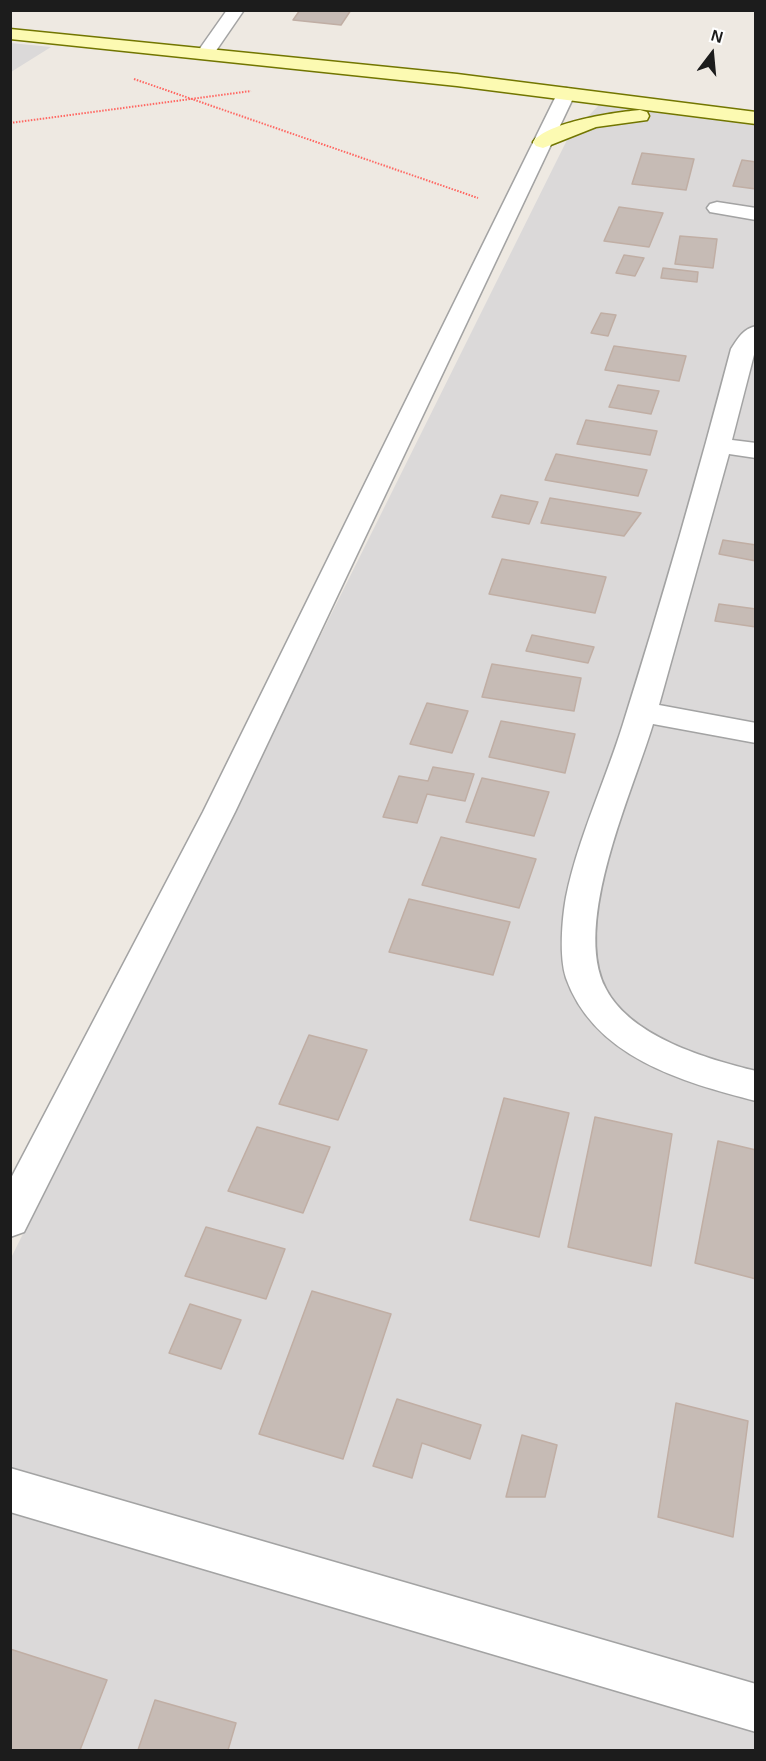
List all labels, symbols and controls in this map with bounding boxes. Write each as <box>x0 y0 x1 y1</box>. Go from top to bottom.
north arrow <box>682 24 742 84</box>
text: N <box>709 26 725 46</box>

